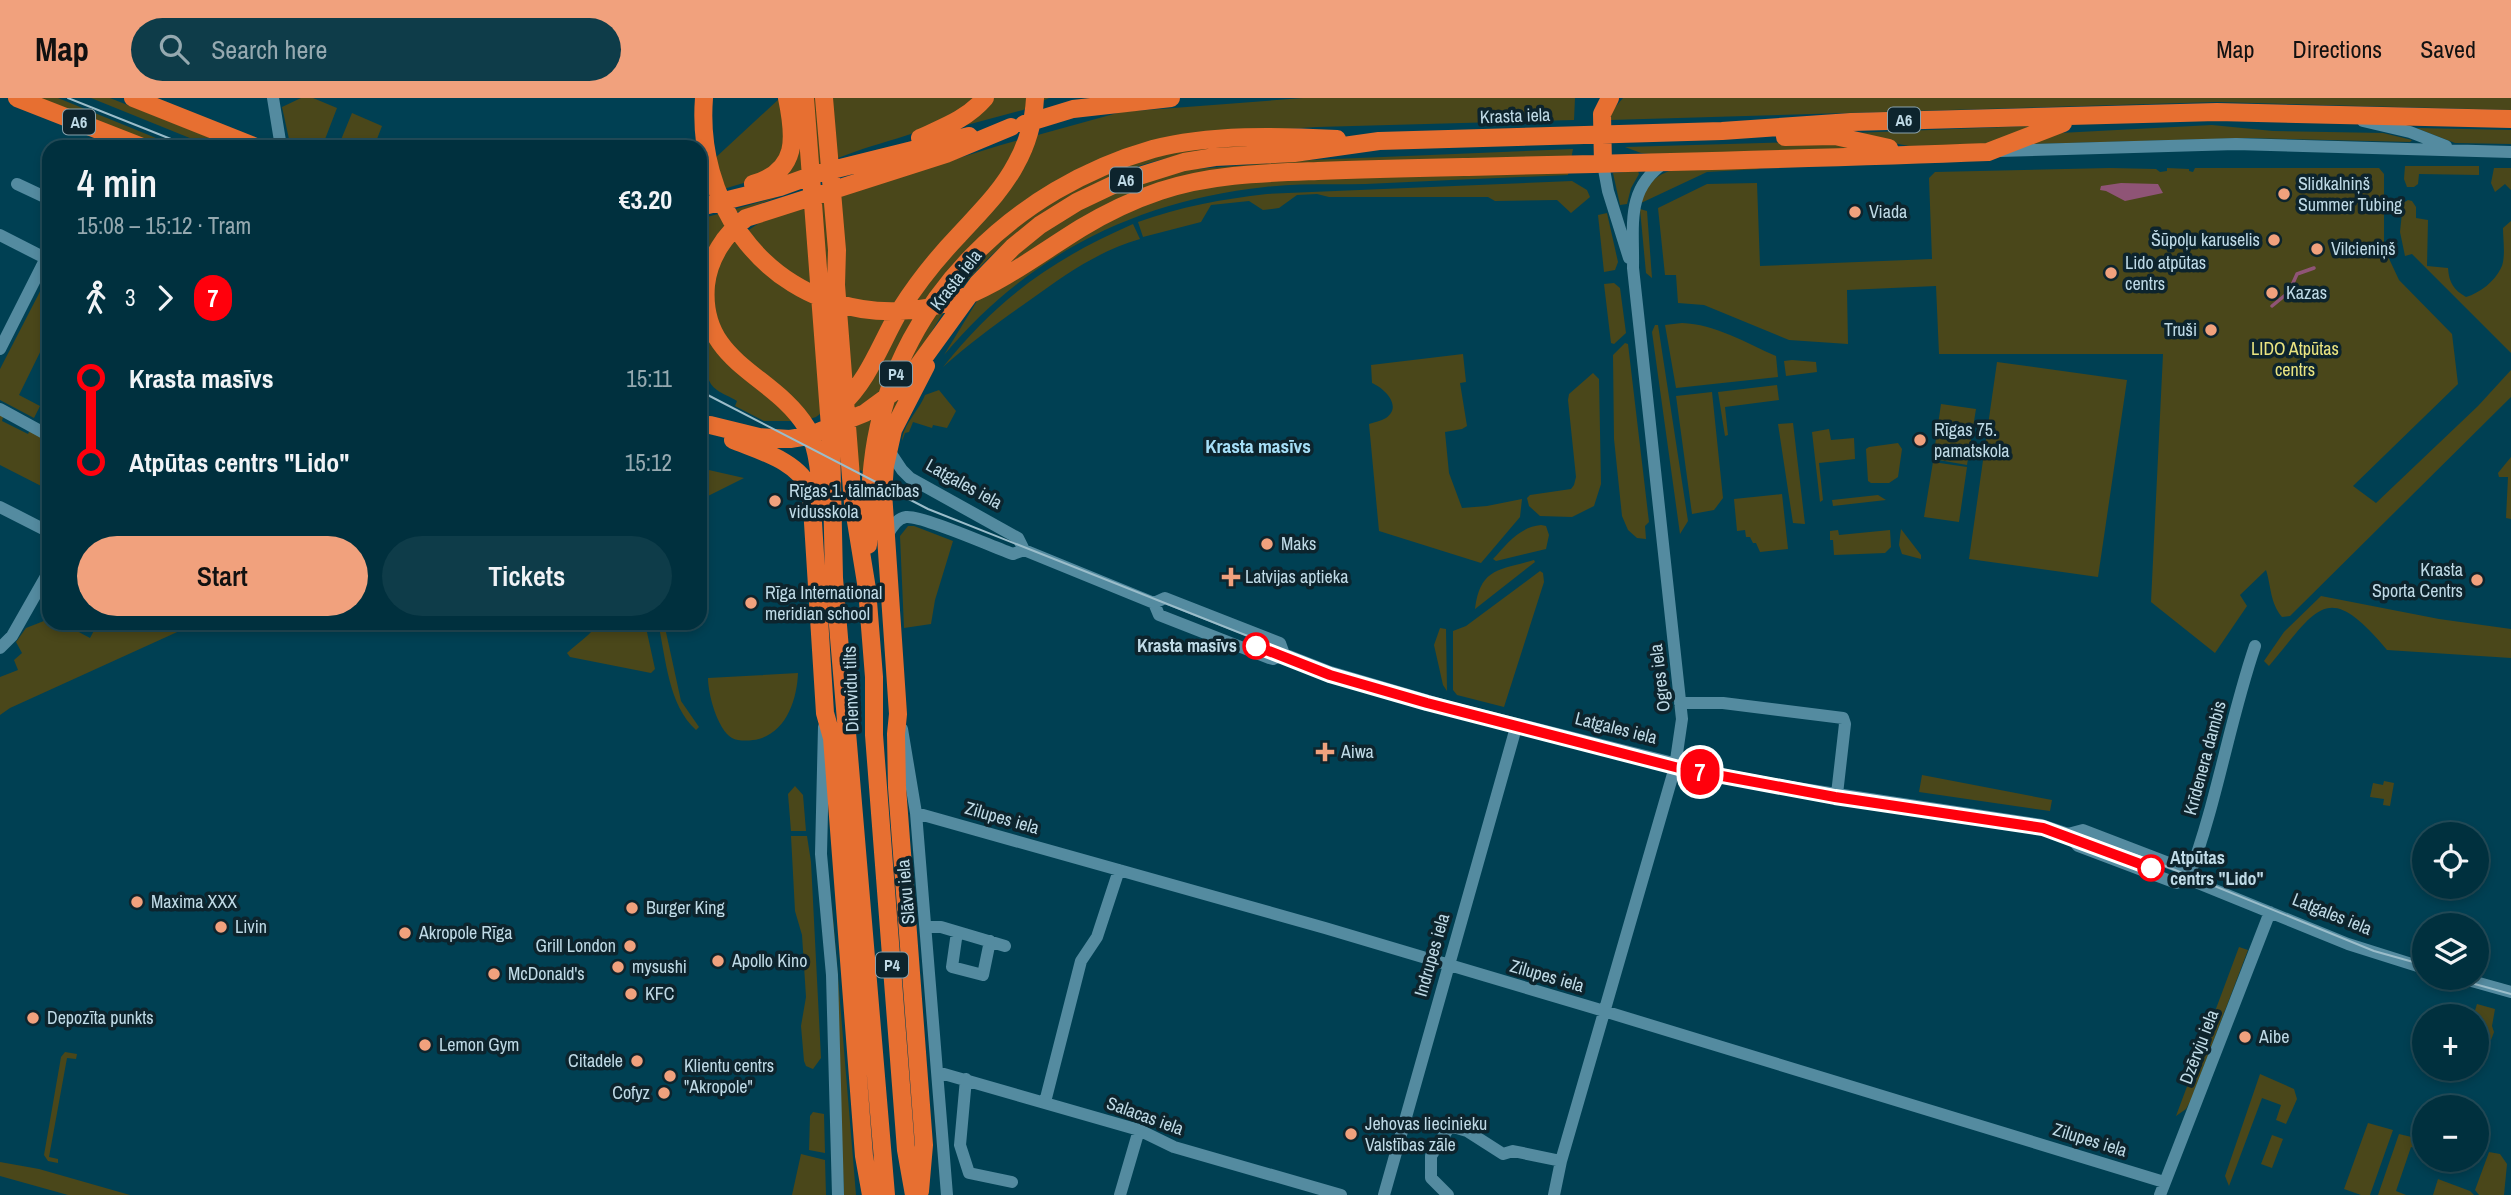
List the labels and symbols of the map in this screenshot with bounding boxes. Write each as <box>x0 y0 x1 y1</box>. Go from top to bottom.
street label: Krasta iela <box>1479 102 1551 129</box>
road number: A6 <box>1888 108 1920 132</box>
road number: A6 <box>63 110 95 134</box>
road number: A6 <box>1110 167 1142 192</box>
place label: Slidkalniņš Summer Tubing <box>2298 171 2403 217</box>
marker: Slidkalniņš Summer Tubing <box>2276 186 2292 202</box>
place label: Viada <box>1869 199 1907 224</box>
marker: Viada <box>1847 204 1863 220</box>
place label: Šūpoļu karuselis <box>2151 227 2260 252</box>
marker: Šūpoļu karuselis <box>2266 232 2282 248</box>
place label: Vilcieniņš <box>2331 236 2396 261</box>
marker: Vilcieniņš <box>2309 241 2325 257</box>
street label: Krasta iela <box>924 244 987 315</box>
place label: Lido atpūtas centrs <box>2125 250 2206 296</box>
marker: Lido atpūtas centrs <box>2103 265 2119 281</box>
place label: Kazas <box>2286 280 2327 305</box>
marker: Kazas <box>2264 285 2280 301</box>
place label: Truši <box>2164 317 2197 342</box>
marker: Truši <box>2203 322 2219 338</box>
park label: LIDO Atpūtas centrs <box>2251 336 2339 382</box>
road number: P4 <box>880 362 912 386</box>
place label: Rīgas 75. pamatskola <box>1934 417 2009 463</box>
marker: Rīgas 75. pamatskola <box>1912 432 1928 448</box>
district label: Krasta masīvs <box>1205 433 1311 459</box>
street label: Latgales iela <box>922 452 1007 515</box>
place label: Rīgas 1. tālmācības vidusskola <box>789 478 919 524</box>
marker: Rīgas 1. tālmācības vidusskola <box>767 493 783 509</box>
place label: Maks <box>1281 531 1316 556</box>
marker: Maks <box>1259 536 1275 552</box>
place label: Krasta Sporta Centrs <box>2372 557 2463 603</box>
place label: Latvijas aptieka <box>1245 564 1348 589</box>
marker: Latvijas aptieka <box>1223 569 1239 585</box>
marker: Krasta Sporta Centrs <box>2469 572 2485 588</box>
place label: Rīga International meridian school <box>765 580 882 626</box>
marker: Rīga International meridian school <box>743 595 759 611</box>
place label: Krasta masīvs <box>1137 633 1237 658</box>
marker: Krasta masīvs <box>1243 633 1269 659</box>
street label: Ogres iela <box>1643 643 1676 713</box>
street label: Dienvidu tilts <box>837 646 864 733</box>
street label: Krīdenera dambis <box>2177 698 2232 818</box>
street label: Latgales iela <box>1572 705 1660 750</box>
place label: Aiwa <box>1340 739 1374 764</box>
marker: Aiwa <box>1315 742 1335 762</box>
line badge: 7 <box>1677 749 1723 795</box>
street label: Zilupes iela <box>962 795 1042 840</box>
place label: Atpūtas centrs "Lido" <box>2170 845 2264 891</box>
marker: Atpūtas centrs "Lido" <box>2138 855 2164 881</box>
street label: Slāvu iela <box>890 859 921 925</box>
street label: Latgales iela <box>2289 886 2376 941</box>
place label: Maxima XXX <box>151 889 237 914</box>
marker: Maxima XXX <box>129 894 145 910</box>
place label: Burger King <box>646 895 726 920</box>
marker: Burger King <box>624 900 640 916</box>
street label: Indrupes iela <box>1408 910 1455 999</box>
place label: Livin <box>235 914 267 939</box>
marker: Livin <box>213 919 229 935</box>
place label: Akropole Rīga <box>418 920 513 945</box>
marker: Akropole Rīga <box>397 925 413 941</box>
place label: Grill London <box>536 933 616 958</box>
marker: Grill London <box>622 938 638 954</box>
place label: Apollo Kino <box>731 948 808 973</box>
road number: P4 <box>876 952 908 978</box>
marker: Apollo Kino <box>710 953 726 969</box>
street label: Zilupes iela <box>1507 953 1587 998</box>
place label: mysushi <box>632 954 687 979</box>
marker: mysushi <box>610 959 626 975</box>
place label: McDonald's <box>508 961 585 986</box>
marker: McDonald's <box>486 966 502 982</box>
place label: KFC <box>645 981 675 1006</box>
marker: KFC <box>623 986 639 1002</box>
place label: Depozīta punkts <box>47 1005 154 1030</box>
street label: Dzērvju iela <box>2173 1006 2224 1088</box>
marker: Depozīta punkts <box>25 1010 41 1026</box>
place label: Aibe <box>2258 1024 2289 1049</box>
marker: Aibe <box>2237 1029 2253 1045</box>
place label: Lemon Gym <box>439 1032 519 1057</box>
marker: Lemon Gym <box>417 1037 433 1053</box>
place label: Citadele <box>568 1048 623 1073</box>
marker: Citadele <box>629 1053 645 1069</box>
place label: Klientu centrs "Akropole" <box>684 1053 774 1099</box>
marker: Klientu centrs "Akropole" <box>662 1068 678 1084</box>
place label: Cofyz <box>612 1080 650 1105</box>
marker: Cofyz <box>656 1085 672 1101</box>
street label: Salacas iela <box>1103 1090 1187 1141</box>
place label: Jehovas liecinieku Valstības zāle <box>1365 1111 1487 1157</box>
street label: Zilupes iela <box>2050 1116 2130 1163</box>
marker: Jehovas liecinieku Valstības zāle <box>1343 1126 1359 1142</box>

